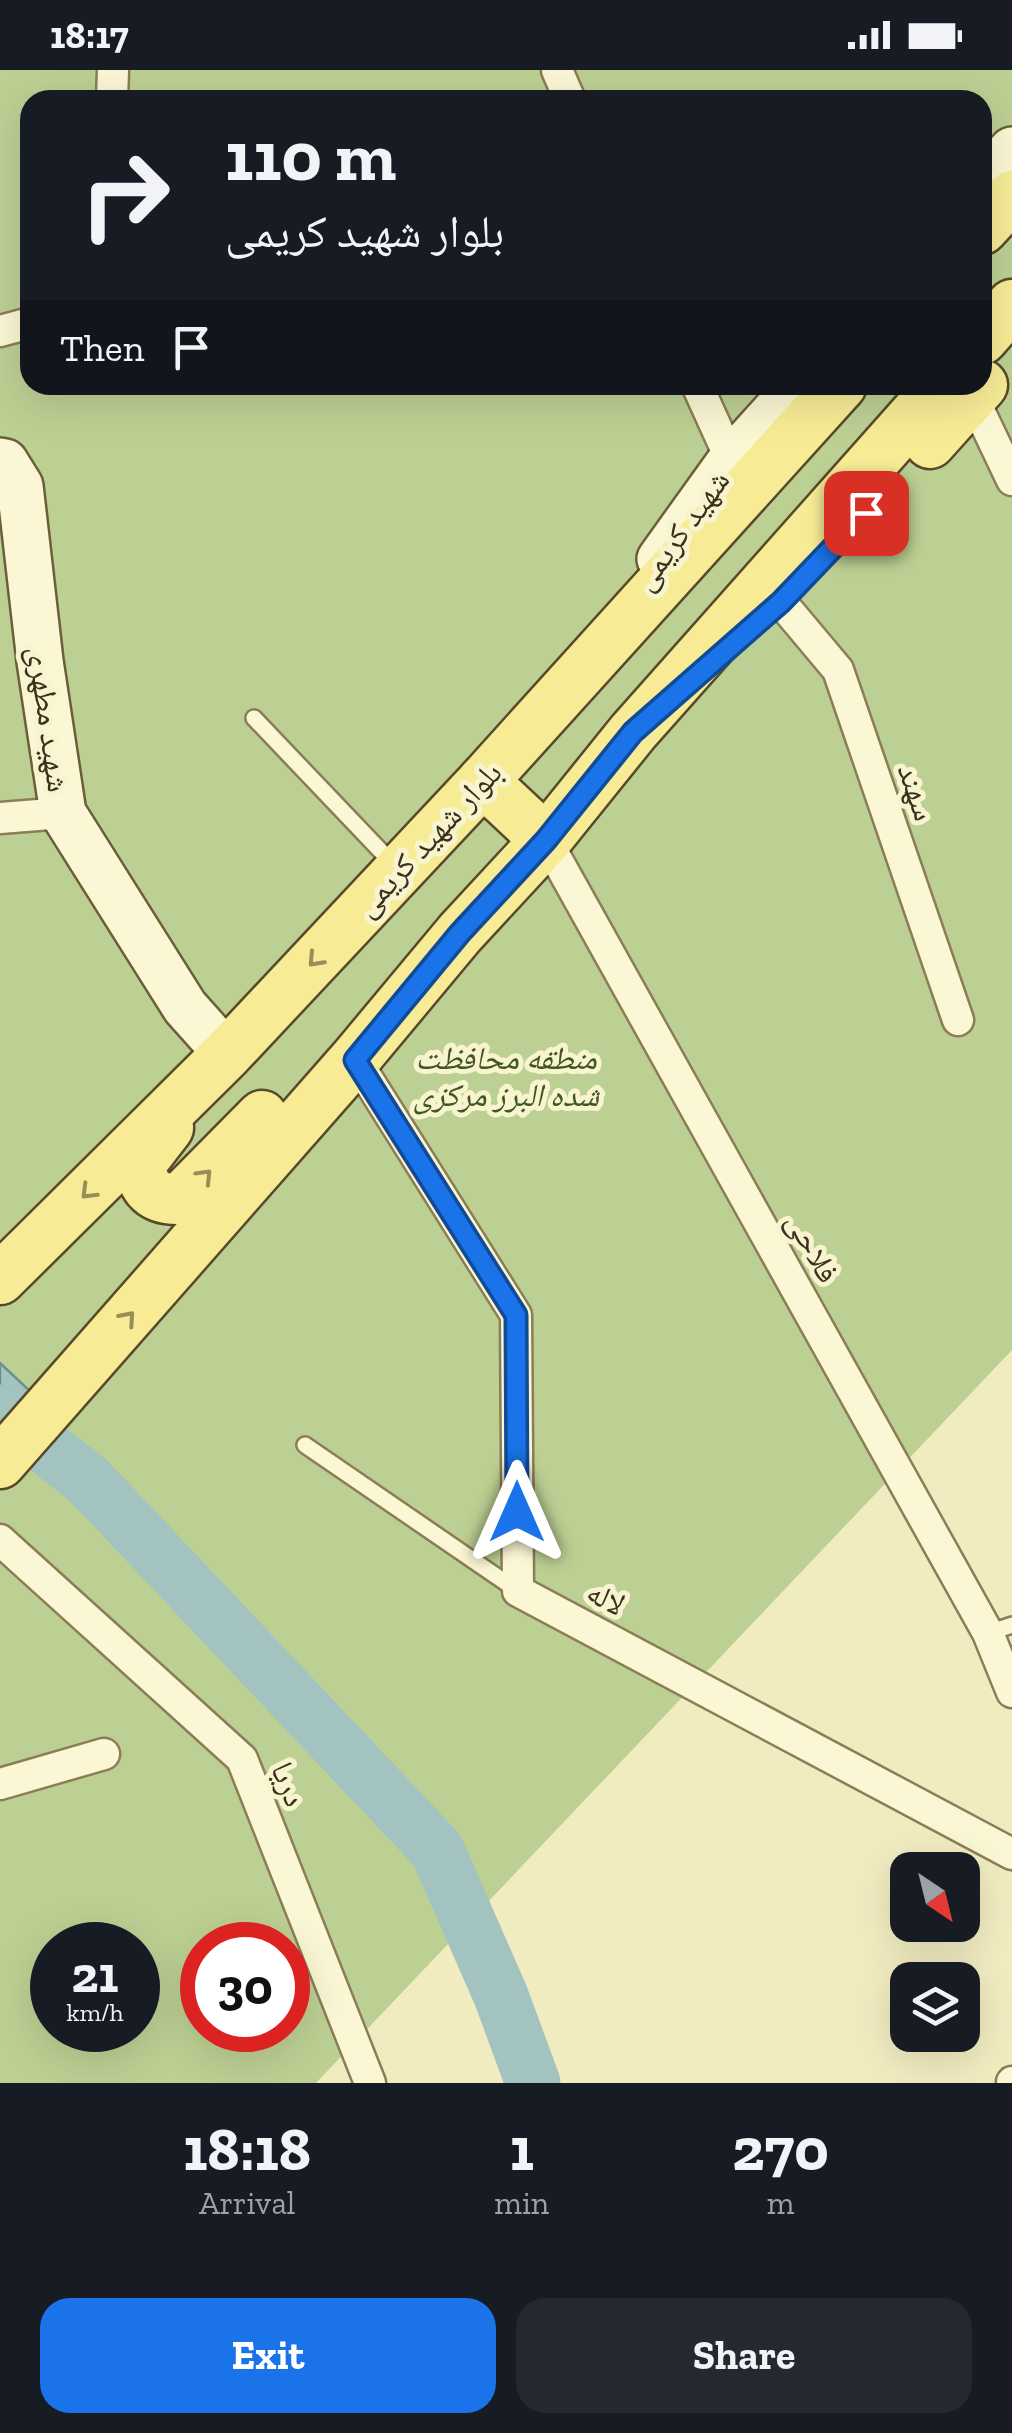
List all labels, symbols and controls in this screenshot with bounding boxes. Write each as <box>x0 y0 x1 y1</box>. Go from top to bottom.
text: 18:17 <box>50 12 129 58</box>
text: 110 m <box>225 114 396 198</box>
icon: right <box>60 130 190 260</box>
text: بلوار شهید کریمی <box>225 205 504 259</box>
icon: arrive <box>164 320 219 375</box>
text: Then <box>60 325 144 371</box>
street label: شهید کریمی <box>625 462 738 598</box>
pin <box>824 471 909 556</box>
icon: arrive <box>839 486 894 541</box>
street label: شهید مطهری <box>20 644 78 794</box>
street label: بلوار شهید کریمی <box>346 753 510 925</box>
street label: سهند <box>890 759 944 825</box>
one-way arrow <box>309 948 327 966</box>
park label: منطقه محافظت شده البرز مرکزی <box>413 1039 600 1115</box>
one-way arrow <box>193 1169 211 1188</box>
one-way arrow <box>82 1180 100 1198</box>
street label: فلاحی <box>777 1205 848 1290</box>
one-way arrow <box>117 1312 135 1330</box>
position arrow <box>465 1460 569 1564</box>
street label: لاله <box>580 1572 632 1624</box>
street label: دریا <box>263 1756 315 1812</box>
north arrow <box>890 1852 980 1942</box>
map controls <box>890 1852 980 2052</box>
speed limit sign: 30 <box>180 1922 310 2052</box>
text: 21 <box>71 1945 119 2005</box>
button: layers <box>890 1962 980 2052</box>
text: km/h <box>66 1997 124 2027</box>
text: 18:18 <box>183 2113 311 2185</box>
text: 1 <box>510 2113 534 2185</box>
text: 270 <box>732 2113 829 2185</box>
text: Arrival <box>199 2184 295 2222</box>
text: min <box>494 2184 549 2222</box>
text: m <box>767 2184 794 2222</box>
button: Exit <box>40 2298 496 2413</box>
button: Share <box>516 2298 972 2413</box>

